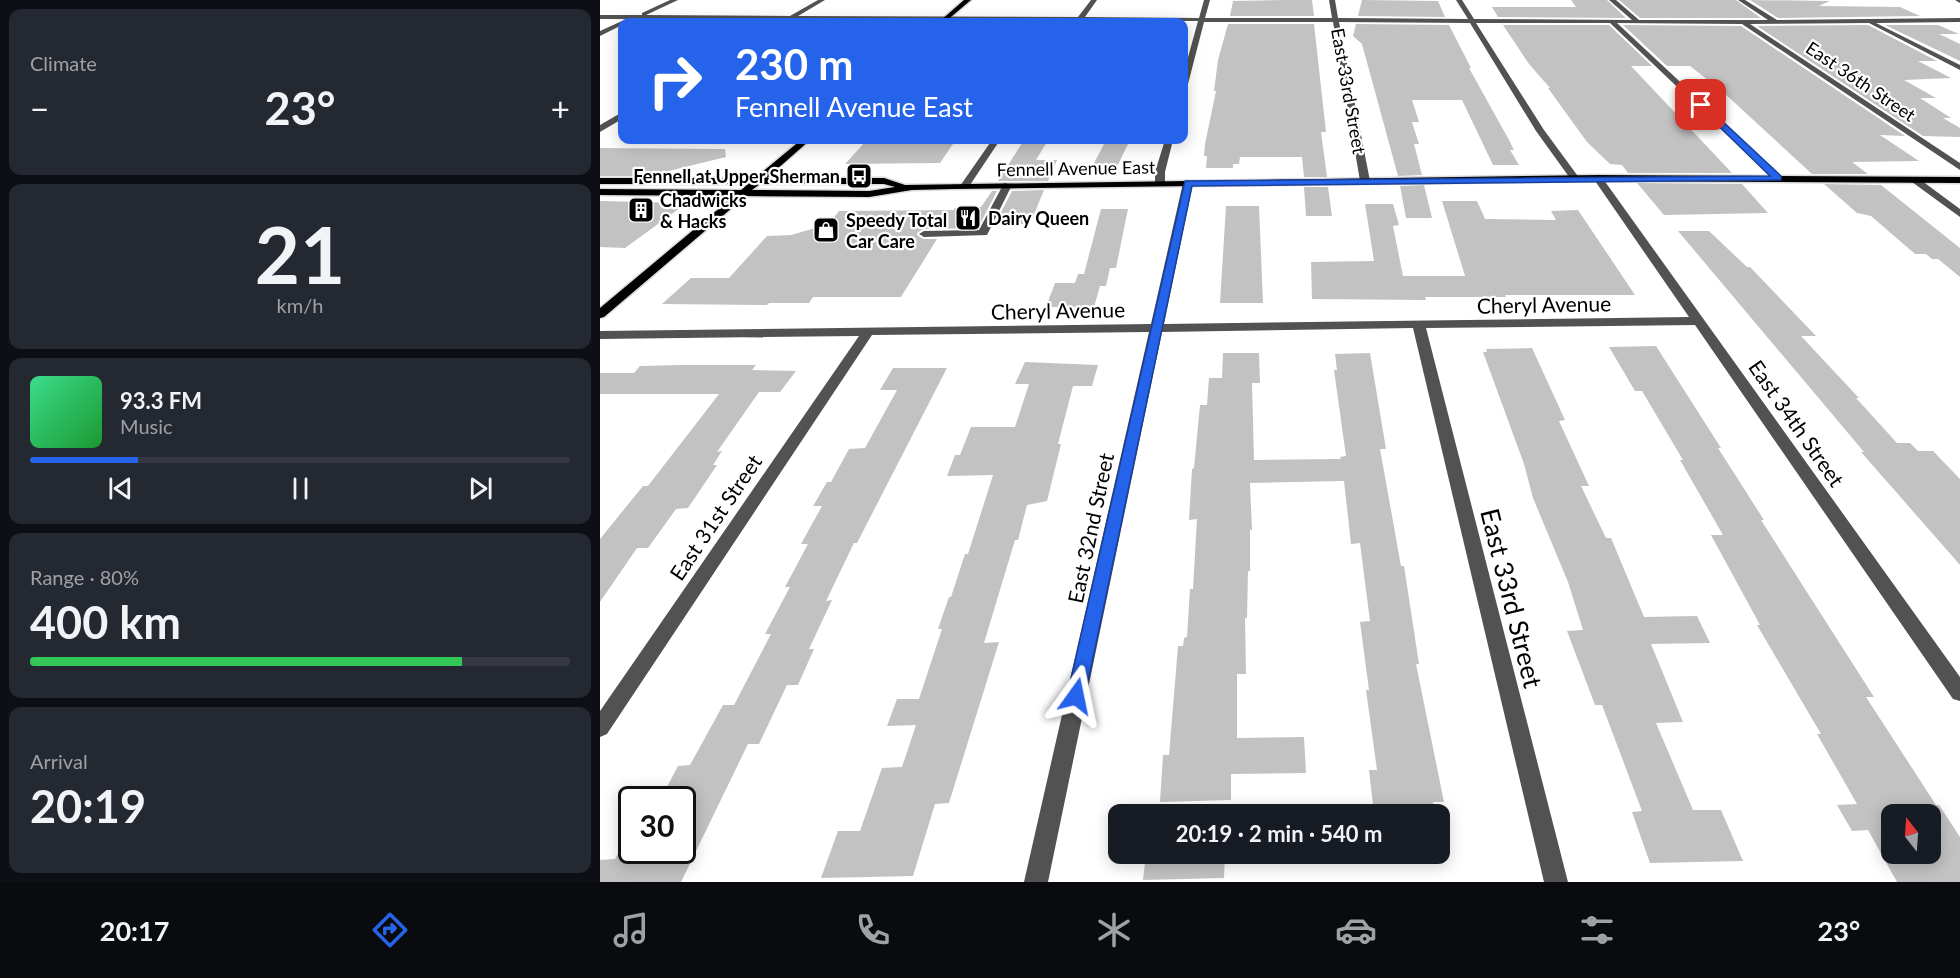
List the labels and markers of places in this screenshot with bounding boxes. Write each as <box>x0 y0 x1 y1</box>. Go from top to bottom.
pin <box>1675 79 1726 130</box>
bus stop icon: Fennell at Upper Sherman <box>844 161 874 191</box>
place label: Fennell at Upper Sherman <box>633 165 840 187</box>
place label: Chadwicks & Hacks <box>660 189 747 232</box>
building icon: Chadwicks & Hacks <box>626 195 656 225</box>
restaurant icon: Dairy Queen <box>953 203 983 233</box>
place label: Dairy Queen <box>988 207 1089 229</box>
place label: Speedy Total Car Care <box>846 209 947 252</box>
shop icon: Speedy Total Car Care <box>811 215 841 245</box>

